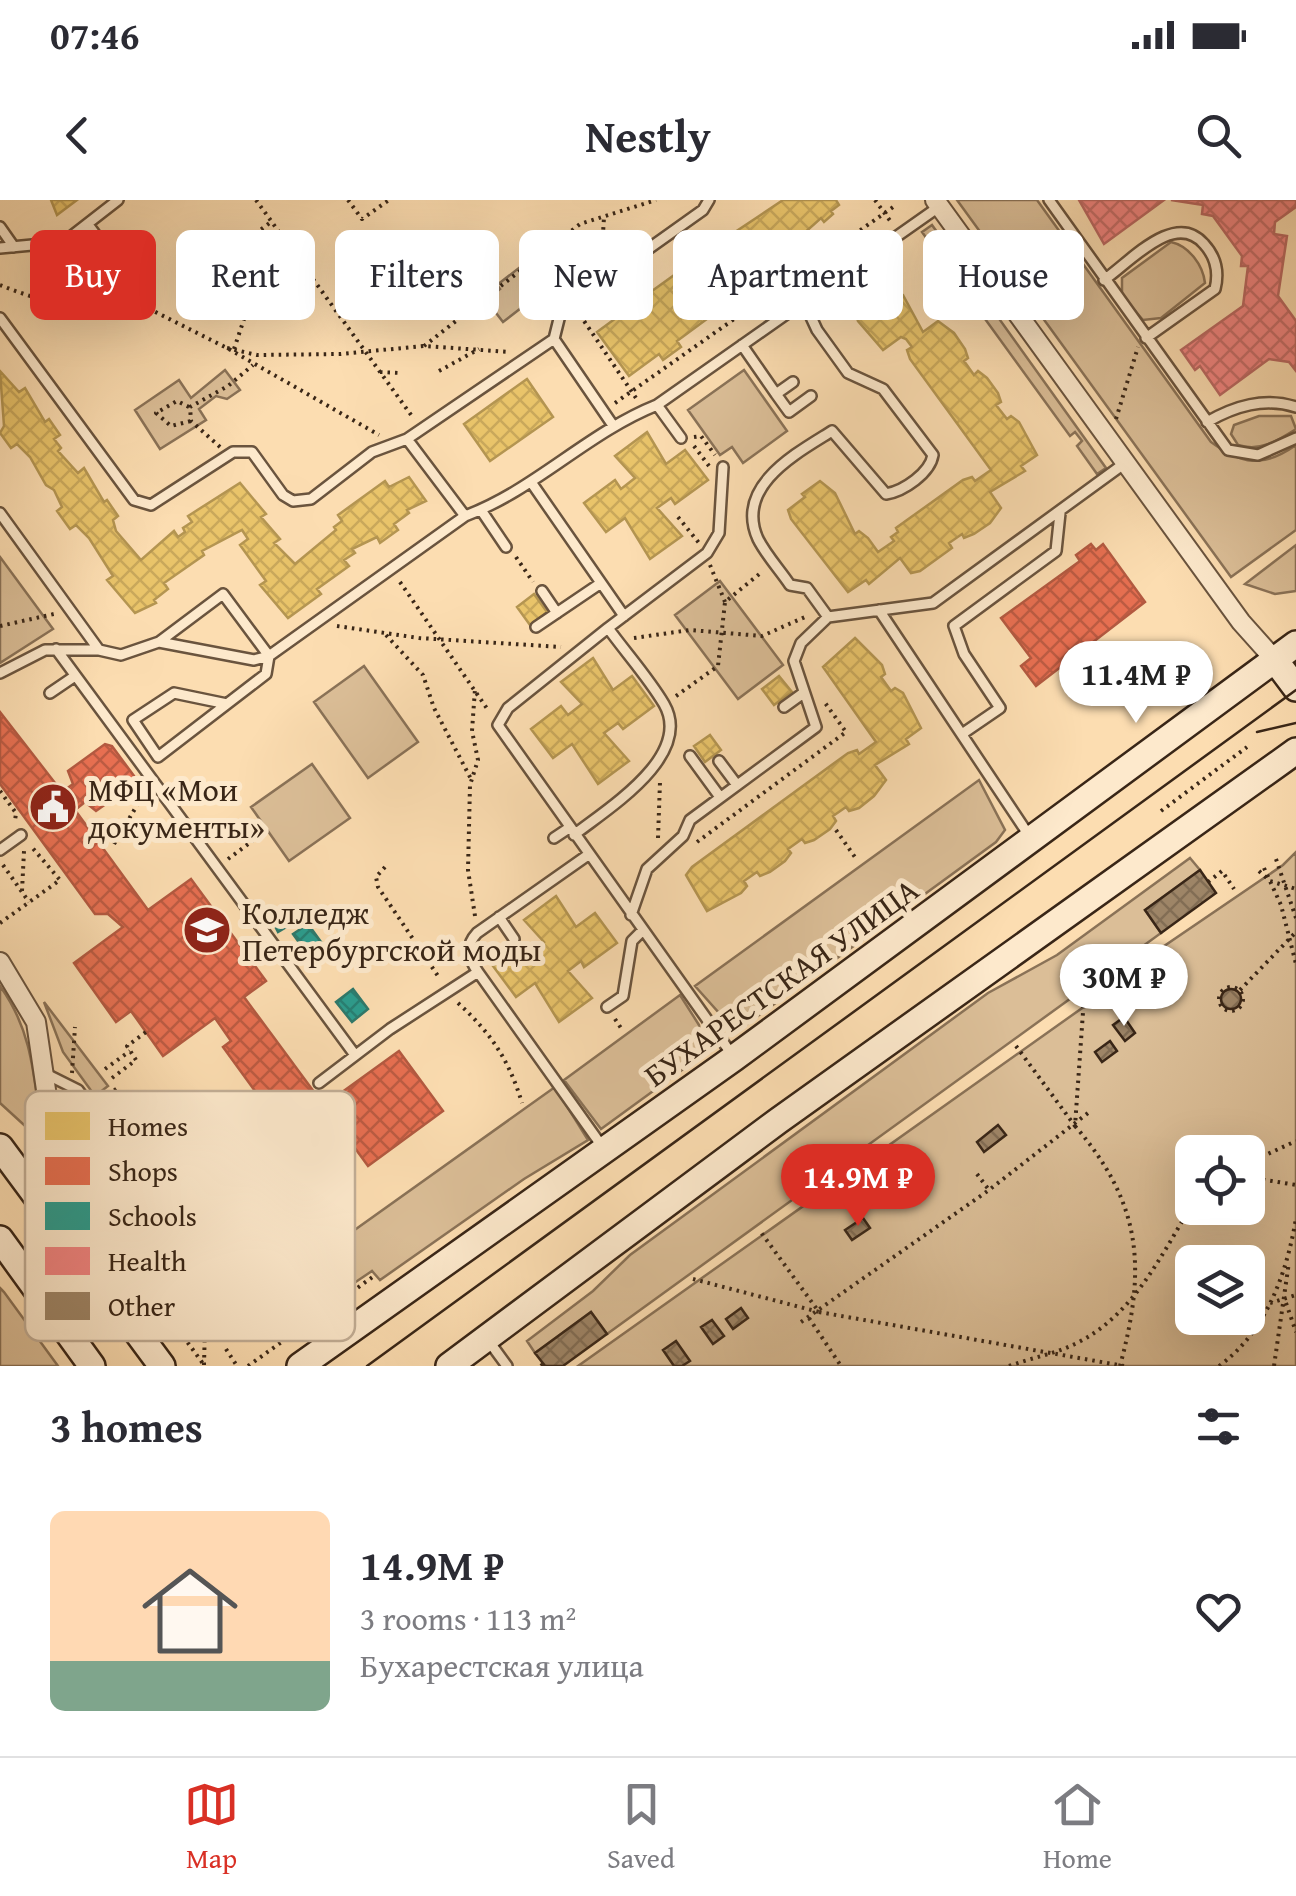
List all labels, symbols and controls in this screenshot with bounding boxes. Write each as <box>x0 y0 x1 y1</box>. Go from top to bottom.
text: 07:46 <box>50 7 140 63</box>
text: Nestly <box>585 103 711 168</box>
icon: back <box>50 108 105 163</box>
icon: search <box>1191 108 1246 163</box>
chip: Buy <box>30 230 156 320</box>
chip: Rent <box>176 230 315 320</box>
chip: Filters <box>335 230 499 320</box>
chip: New <box>519 230 653 320</box>
chip: Apartment <box>673 230 903 320</box>
chip: House <box>923 230 1084 320</box>
pin: 11.4M ₽ <box>1044 641 1228 726</box>
text: 11.4M ₽ <box>1081 650 1191 697</box>
place label: МФЦ «Мои документы» <box>88 766 265 850</box>
public building icon: МФЦ «Мои документы» <box>27 781 79 833</box>
street label: БУХАРЕСТСКАЯ УЛИЦА <box>634 866 929 1098</box>
place label: Колледж Петербургской моды <box>242 889 541 973</box>
school or university icon: Колледж Петербургской моды <box>181 904 233 956</box>
pin: 30M ₽ <box>1054 944 1194 1029</box>
text: 30M ₽ <box>1082 953 1166 1000</box>
legend <box>25 1091 355 1341</box>
text: Homes <box>108 1105 188 1146</box>
map controls <box>1175 1135 1265 1335</box>
button: locate <box>1175 1135 1265 1225</box>
pin: 14.9M ₽ <box>766 1144 950 1229</box>
text: Shops <box>108 1150 178 1191</box>
text: 14.9M ₽ <box>803 1153 913 1200</box>
text: Schools <box>108 1195 197 1236</box>
text: Health <box>108 1240 187 1281</box>
button: layers <box>1175 1245 1265 1335</box>
text: Other <box>108 1285 176 1326</box>
text: 3 homes <box>50 1396 203 1457</box>
icon: filters <box>1191 1399 1246 1454</box>
text: 14.9M ₽ <box>360 1534 504 1595</box>
icon: home <box>130 1551 250 1671</box>
icon: heart <box>1191 1584 1246 1639</box>
text: 3 rooms · 113 m² <box>360 1595 576 1642</box>
text: Бухарестская улица <box>360 1642 644 1689</box>
tab: Map <box>184 1777 239 1878</box>
tab: Saved <box>607 1777 675 1878</box>
tab: Home <box>1043 1777 1112 1878</box>

